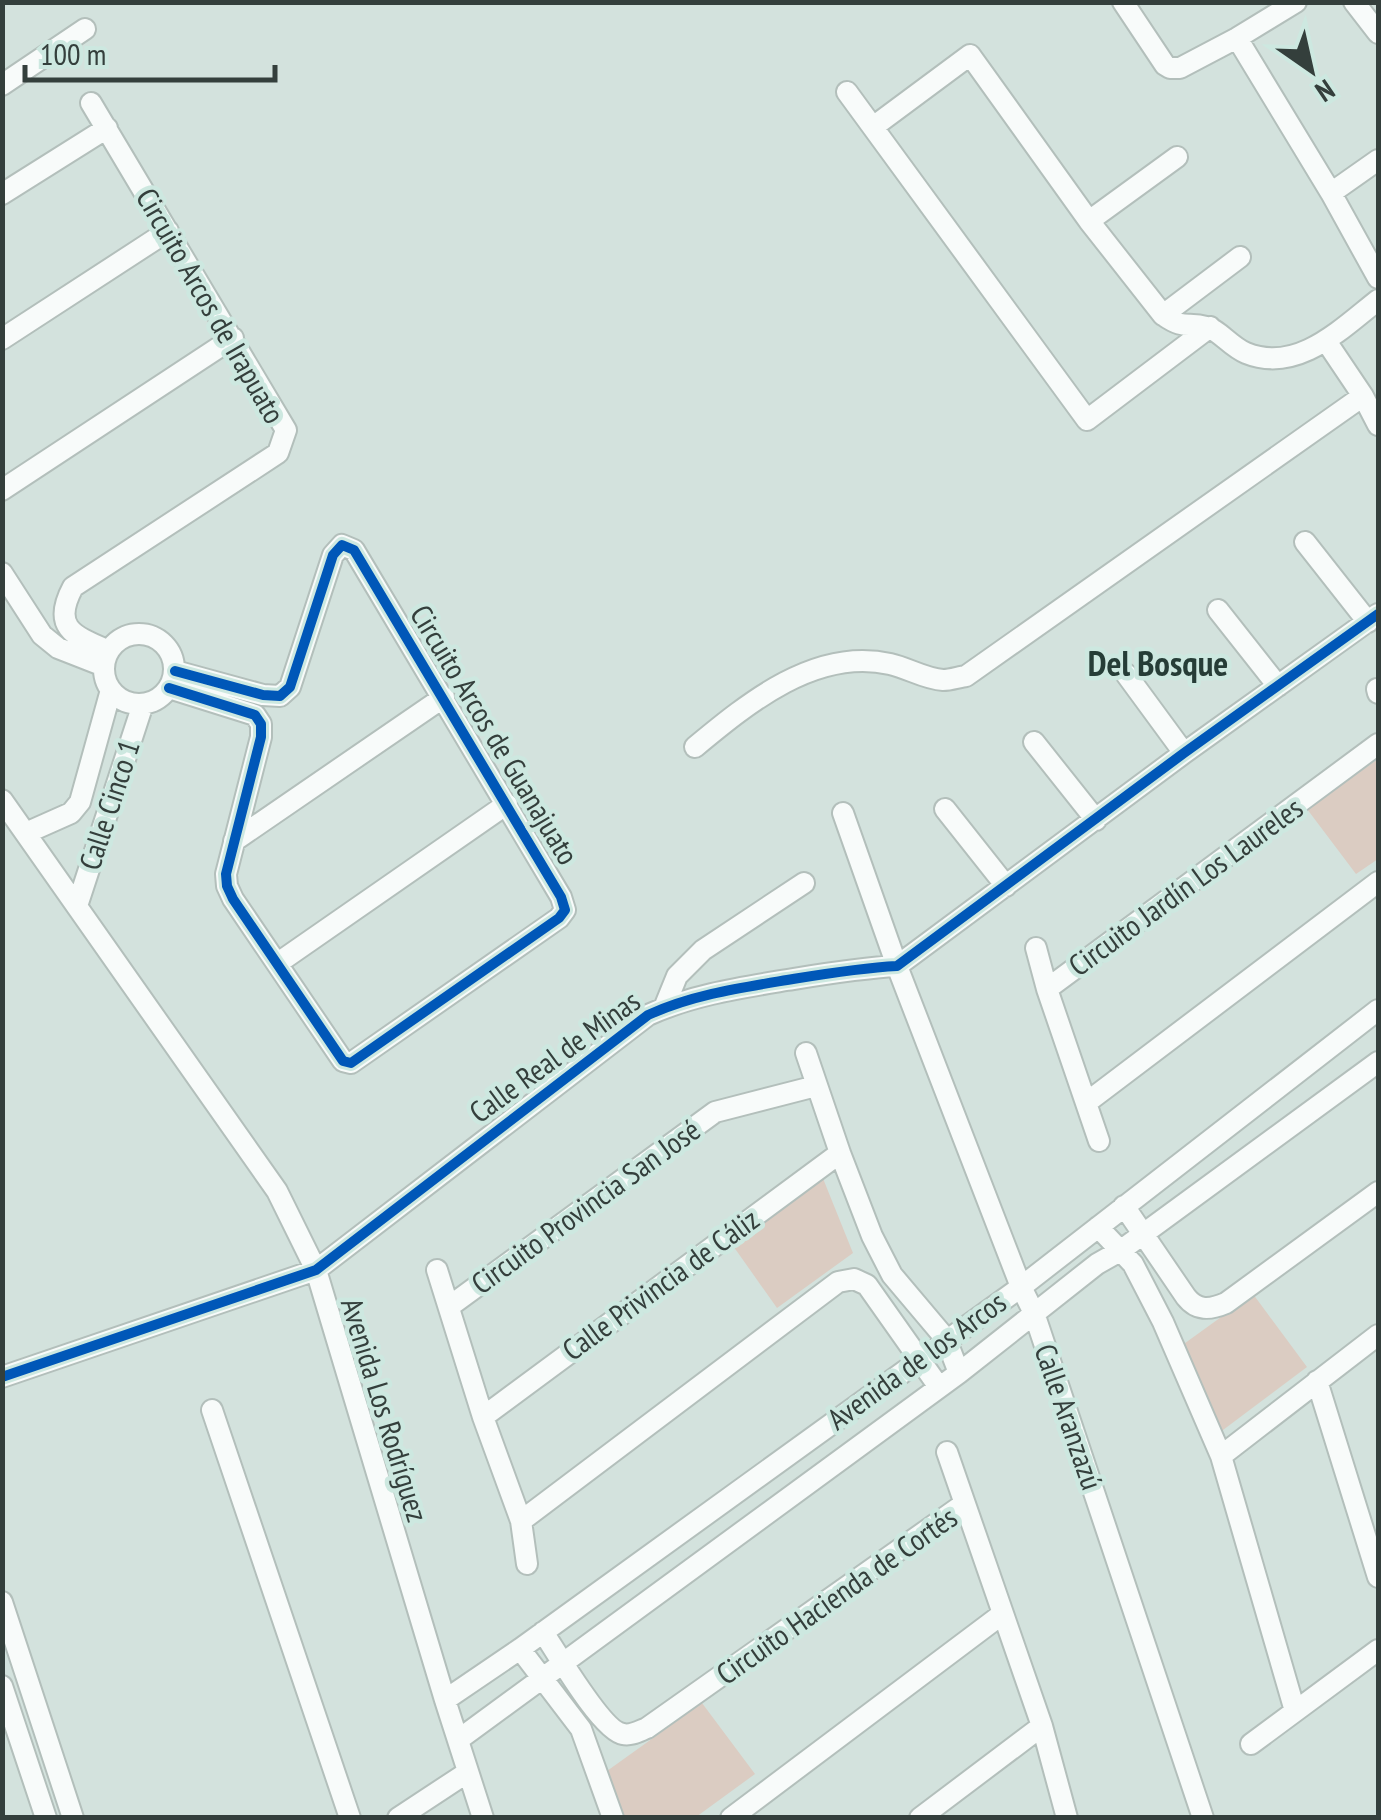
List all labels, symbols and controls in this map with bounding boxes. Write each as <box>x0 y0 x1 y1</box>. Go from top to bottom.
scale bar <box>25 20 275 82</box>
north arrow <box>1261 20 1361 120</box>
text: 100 m <box>40 34 106 73</box>
text: N <box>1309 72 1342 111</box>
street label: Circuito Arcos de Irapuato <box>128 181 294 430</box>
street label: Circuito Arcos de Guanajuato <box>402 597 588 871</box>
district label: Del Bosque <box>1088 640 1228 686</box>
street label: Calle Cinco 1 <box>69 735 148 875</box>
street label: Circuito Jardín Los Laureles <box>1060 788 1310 984</box>
street label: Calle Real de Minas <box>461 981 647 1131</box>
street label: Circuito Provincia San José <box>463 1110 707 1302</box>
street label: Calle Privincia de Cáliz <box>554 1199 766 1368</box>
street label: Avenida de los Arcos <box>819 1282 1013 1438</box>
street label: Avenida Los Rodríguez <box>333 1293 438 1526</box>
street label: Calle Aranzazú <box>1026 1339 1113 1494</box>
street label: Circuito Hacienda de Cortés <box>708 1497 964 1693</box>

